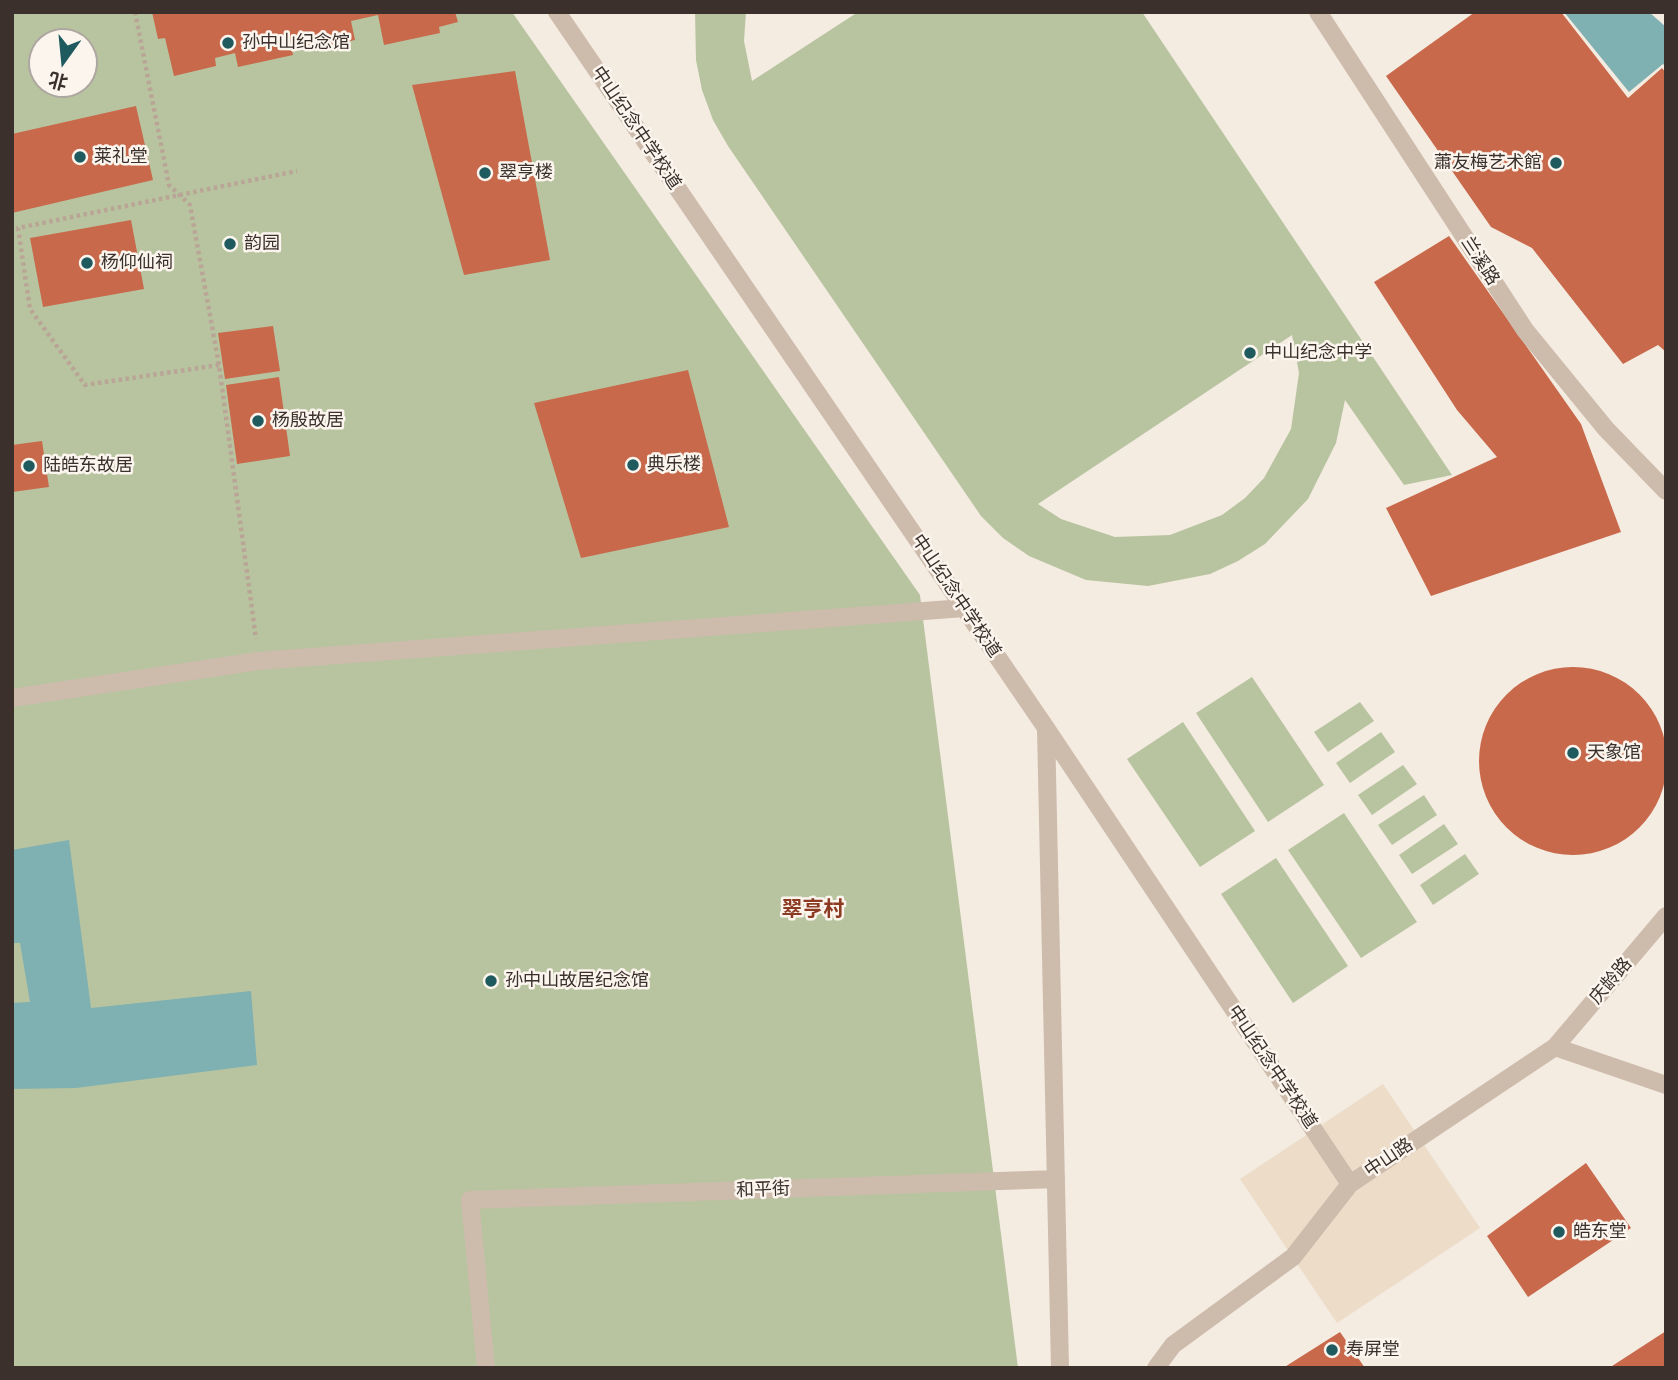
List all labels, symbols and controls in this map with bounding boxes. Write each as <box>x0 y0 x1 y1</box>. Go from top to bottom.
north arrow <box>28 28 98 98</box>
place label: 孙中山纪念馆 <box>242 32 350 54</box>
marker: 孙中山纪念馆 <box>220 35 236 51</box>
street label: 中山纪念中学校道 <box>587 62 685 194</box>
text: 北 <box>46 67 70 95</box>
place label: 莱礼堂 <box>94 146 148 168</box>
marker: 莱礼堂 <box>72 149 88 165</box>
place label: 蕭友梅艺术館 <box>1434 152 1542 174</box>
marker: 蕭友梅艺术館 <box>1548 155 1564 171</box>
place label: 翠亨楼 <box>499 162 553 184</box>
marker: 翠亨楼 <box>477 165 493 181</box>
street label: 兰溪路 <box>1456 232 1504 290</box>
place label: 韵园 <box>244 233 280 255</box>
marker: 韵园 <box>222 236 238 252</box>
place label: 杨仰仙祠 <box>101 252 173 274</box>
marker: 杨仰仙祠 <box>79 255 95 271</box>
place label: 中山纪念中学 <box>1264 342 1372 364</box>
marker: 中山纪念中学 <box>1242 345 1258 361</box>
place label: 杨殷故居 <box>272 410 344 432</box>
marker: 杨殷故居 <box>250 413 266 429</box>
place label: 典乐楼 <box>647 454 701 476</box>
place label: 陆皓东故居 <box>43 455 133 477</box>
marker: 典乐楼 <box>625 457 641 473</box>
marker: 陆皓东故居 <box>21 458 37 474</box>
street label: 中山纪念中学校道 <box>907 530 1005 662</box>
place label: 天象馆 <box>1587 742 1641 764</box>
marker: 天象馆 <box>1565 745 1581 761</box>
district label: 翠亨村 <box>782 897 844 923</box>
street label: 庆龄路 <box>1585 953 1637 1009</box>
place label: 孙中山故居纪念馆 <box>505 970 649 992</box>
marker: 孙中山故居纪念馆 <box>483 973 499 989</box>
street label: 中山纪念中学校道 <box>1223 1001 1321 1133</box>
street label: 中山路 <box>1361 1134 1417 1182</box>
street label: 和平街 <box>736 1178 790 1202</box>
place label: 皓东堂 <box>1573 1221 1627 1243</box>
marker: 皓东堂 <box>1551 1224 1567 1240</box>
place label: 寿屏堂 <box>1346 1339 1400 1361</box>
marker: 寿屏堂 <box>1324 1342 1340 1358</box>

